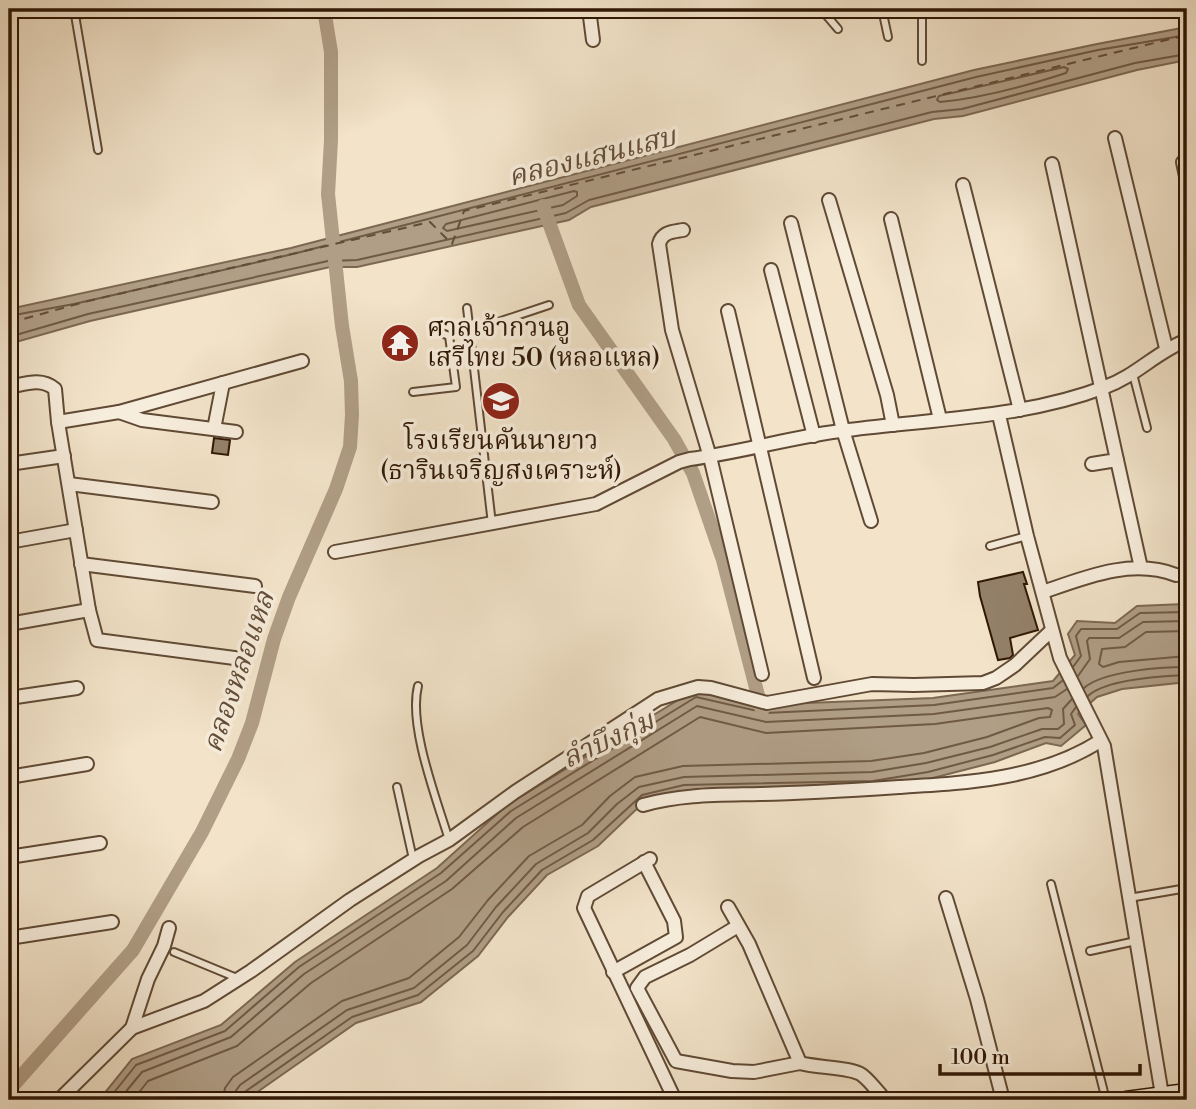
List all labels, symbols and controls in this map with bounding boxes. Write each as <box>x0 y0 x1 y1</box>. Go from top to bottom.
water label: คลองแสนแสบ <box>504 119 681 195</box>
place label: ศาลเจ้ากวนอู เสรีไทย 50 (หลอแหล) <box>427 312 660 374</box>
temple icon: ศาลเจ้ากวนอู เสรีไทย 50 (หลอแหล) <box>379 322 421 364</box>
school or university icon: โรงเรียนคันนายาว (ธารินเจริญสงเคราะห์) <box>480 380 522 422</box>
place label: โรงเรียนคันนายาว (ธารินเจริญสงเคราะห์) <box>380 422 622 487</box>
water label: คลองหลอแหล <box>195 586 283 757</box>
water label: ลำบึงกุ่ม <box>556 703 661 776</box>
scale bar <box>940 1032 1140 1076</box>
text: 100 m <box>951 1045 1010 1071</box>

